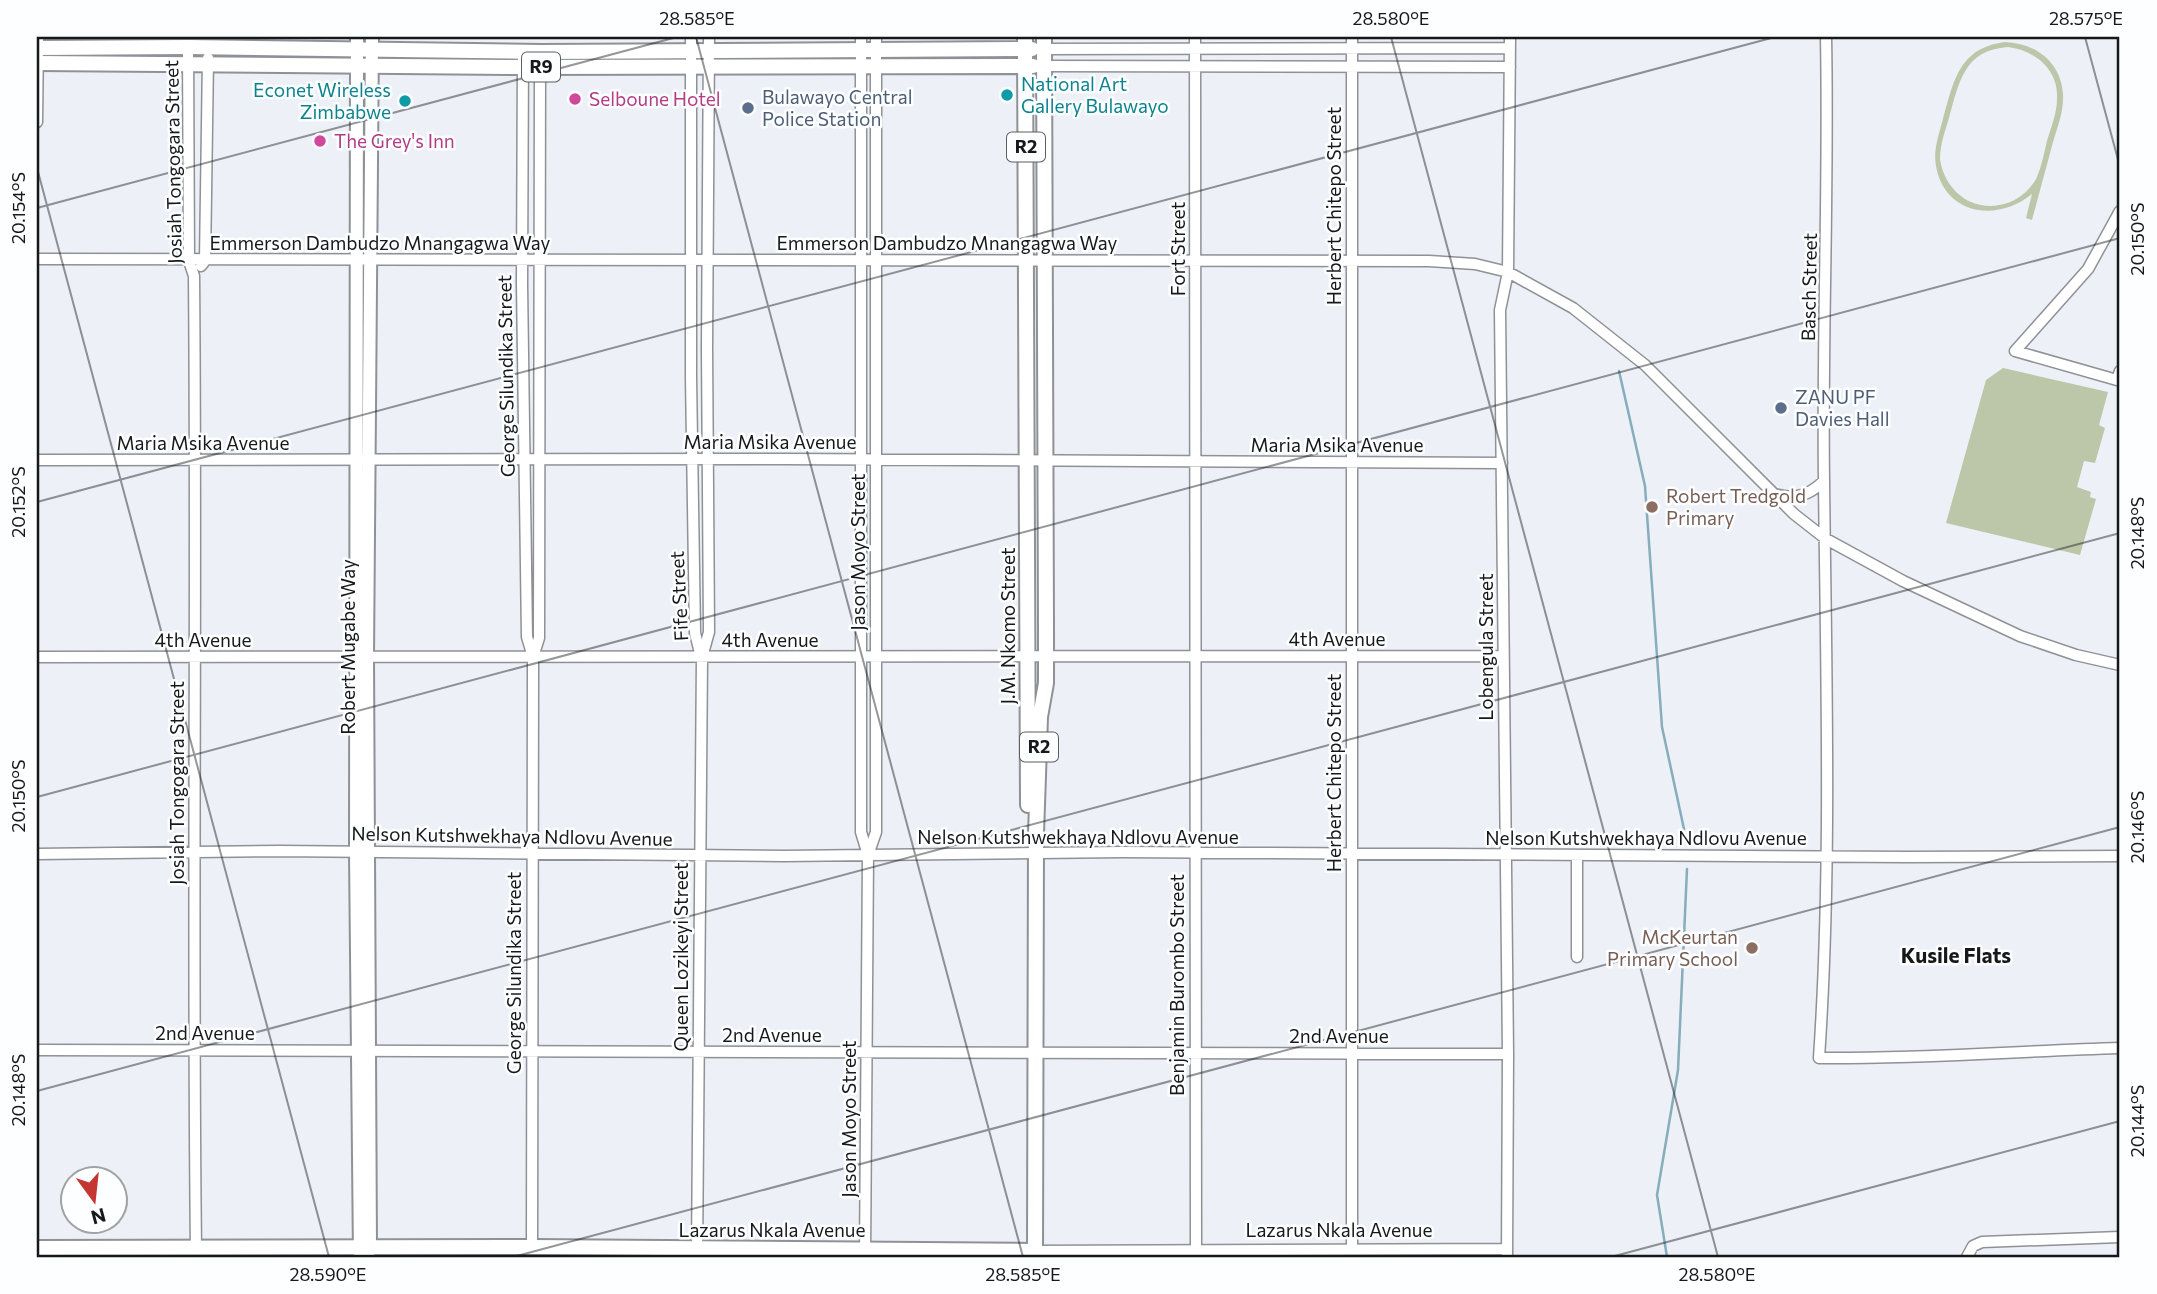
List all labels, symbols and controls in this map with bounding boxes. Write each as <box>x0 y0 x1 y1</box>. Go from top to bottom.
text: 28.585°E <box>659 7 735 29</box>
text: 28.580°E <box>1353 7 1429 29</box>
text: 28.575°E <box>2049 7 2123 29</box>
road number: R9 <box>522 52 560 82</box>
street label: Josiah Tongogara Street <box>159 60 186 264</box>
place label: National Art Gallery Bulawayo <box>1021 72 1169 117</box>
place label: Econet Wireless Zimbabwe <box>253 78 391 123</box>
place label: Bulawayo Central Police Station <box>762 85 913 130</box>
place label: Selboune Hotel <box>589 87 721 110</box>
marker: National Art Gallery Bulawayo <box>999 87 1015 103</box>
marker: Selboune Hotel <box>567 91 583 107</box>
marker: Econet Wireless Zimbabwe <box>397 93 413 109</box>
marker: Bulawayo Central Police Station <box>740 100 756 116</box>
street label: Herbert Chitepo Street <box>1322 107 1345 305</box>
place label: The Grey's Inn <box>334 129 455 152</box>
road number: R2 <box>1007 132 1045 162</box>
marker: The Grey's Inn <box>312 133 328 149</box>
text: 20.154°S <box>7 172 29 244</box>
street label: Fort Street <box>1166 202 1189 296</box>
text: 20.150°S <box>2126 203 2148 276</box>
street label: Emmerson Dambudzo Mnangagwa Way <box>210 231 551 254</box>
street label: Emmerson Dambudzo Mnangagwa Way <box>777 231 1118 254</box>
street label: Basch Street <box>1796 232 1821 341</box>
street label: George Silundika Street <box>492 274 519 477</box>
place label: ZANU PF Davies Hall <box>1795 385 1889 430</box>
marker: ZANU PF Davies Hall <box>1773 400 1789 416</box>
street label: Maria Msika Avenue <box>684 430 856 453</box>
street label: Maria Msika Avenue <box>117 431 289 454</box>
street label: Maria Msika Avenue <box>1251 433 1423 456</box>
text: 20.152°S <box>7 466 29 538</box>
street label: Jason Moyo Street <box>846 473 869 631</box>
place label: Robert Tredgold Primary <box>1666 484 1806 529</box>
text: 20.148°S <box>2126 497 2148 569</box>
marker: Robert Tredgold Primary <box>1644 499 1660 515</box>
street label: J.M. Nkomo Street <box>996 547 1019 705</box>
street label: Fife Street <box>665 550 692 642</box>
street label: Robert Mugabe Way <box>336 559 359 735</box>
street label: Lobengula Street <box>1474 573 1497 721</box>
street label: 4th Avenue <box>1288 627 1386 650</box>
street label: 4th Avenue <box>154 628 252 651</box>
street label: 4th Avenue <box>721 628 819 651</box>
street label: Herbert Chitepo Street <box>1322 674 1345 872</box>
street label: Josiah Tongogara Street <box>165 681 188 885</box>
road number: R2 <box>1020 732 1058 762</box>
text: 20.150°S <box>7 760 29 833</box>
text: 20.146°S <box>2126 791 2148 863</box>
street label: Nelson Kutshwekhaya Ndlovu Avenue <box>351 821 673 850</box>
street label: Nelson Kutshwekhaya Ndlovu Avenue <box>917 825 1239 848</box>
street label: Nelson Kutshwekhaya Ndlovu Avenue <box>1485 826 1807 849</box>
street label: Queen Lozikeyi Street <box>669 862 692 1051</box>
street label: George Silundika Street <box>502 872 525 1074</box>
street label: Benjamin Burombo Street <box>1165 874 1188 1096</box>
place label: McKeurtan Primary School <box>1607 925 1738 970</box>
marker: McKeurtan Primary School <box>1744 940 1760 956</box>
district label: Kusile Flats <box>1901 942 2011 967</box>
street label: 2nd Avenue <box>155 1021 255 1044</box>
street label: 2nd Avenue <box>722 1023 822 1046</box>
street label: 2nd Avenue <box>1289 1024 1389 1047</box>
street label: Jason Moyo Street <box>837 1040 860 1198</box>
text: 20.148°S <box>7 1054 29 1126</box>
text: 20.144°S <box>2126 1085 2148 1157</box>
north arrow <box>60 1164 130 1234</box>
text: N <box>89 1204 108 1230</box>
street label: Lazarus Nkala Avenue <box>679 1218 865 1241</box>
street label: Lazarus Nkala Avenue <box>1246 1218 1432 1241</box>
text: 28.590°E <box>290 1263 366 1285</box>
text: 28.585°E <box>985 1263 1061 1285</box>
text: 28.580°E <box>1679 1263 1755 1285</box>

